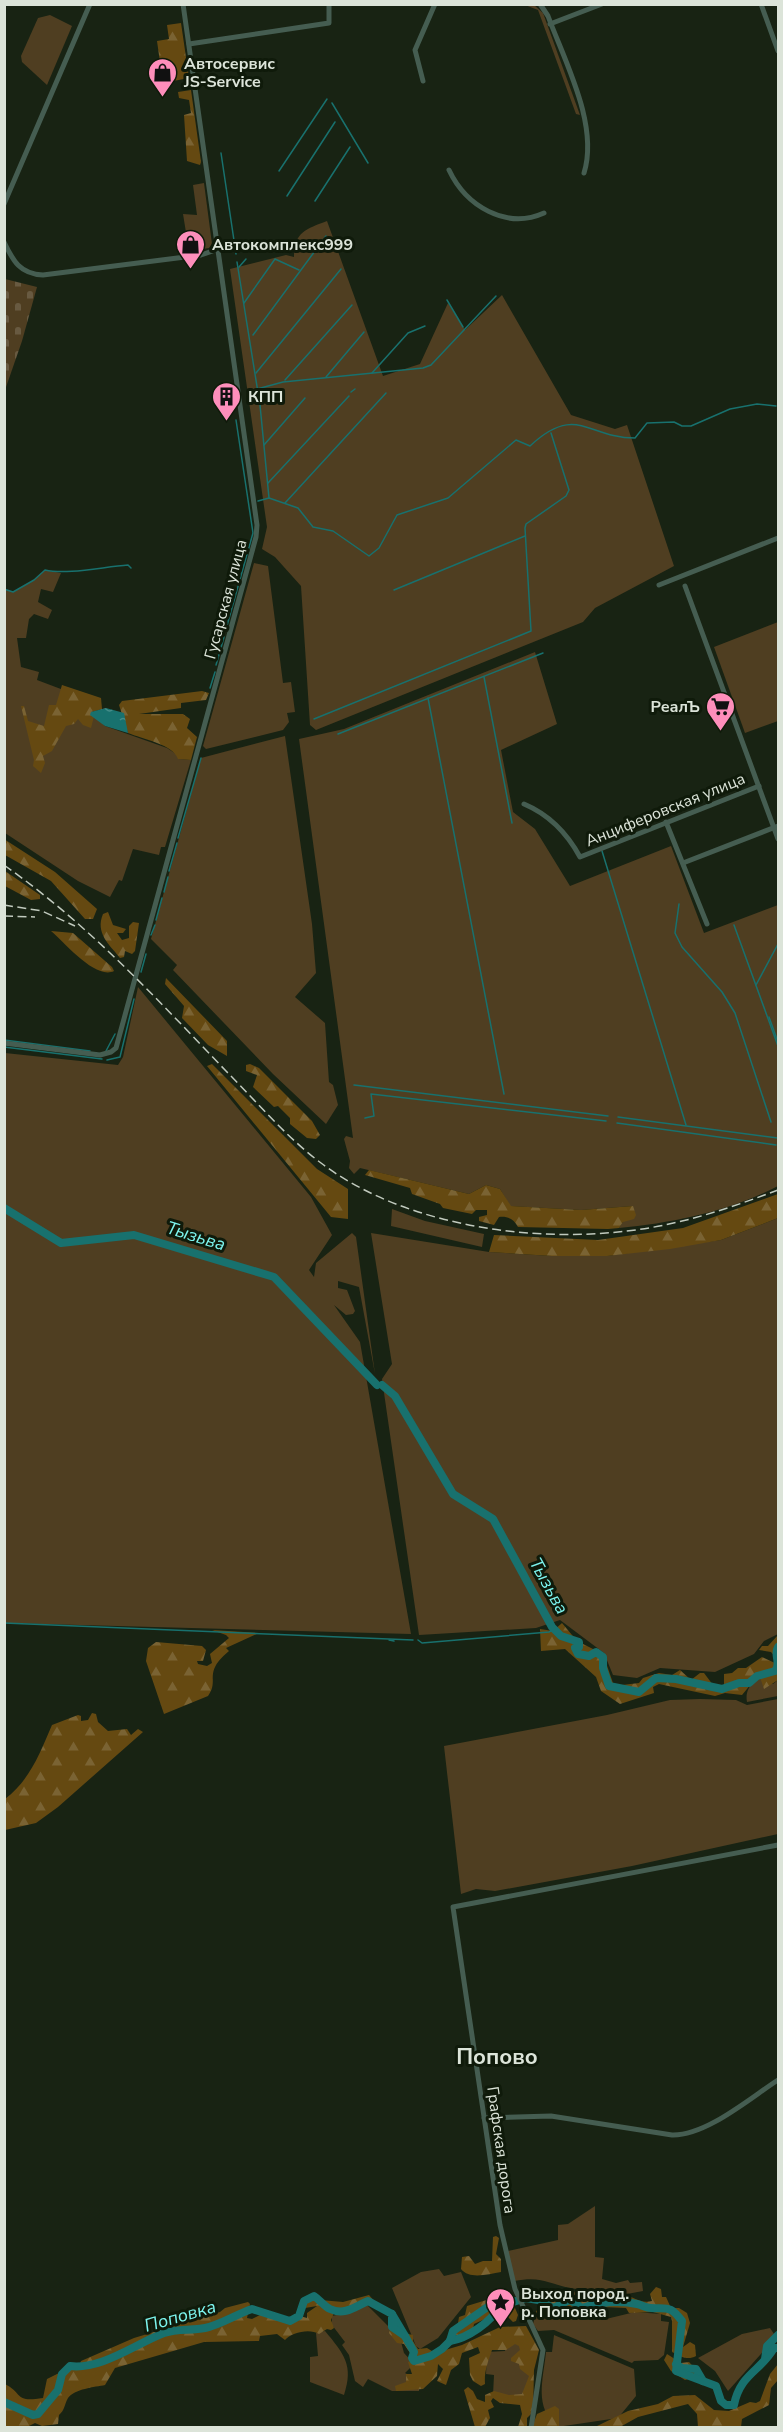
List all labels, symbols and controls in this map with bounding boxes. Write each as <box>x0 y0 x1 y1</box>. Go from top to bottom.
place label: Автосервис JS-Service <box>183 53 275 93</box>
shop icon: Автосервис JS-Service <box>147 56 179 98</box>
shop icon: Автокомплекс999 <box>175 228 207 270</box>
place label: Автокомплекс999 <box>212 234 353 256</box>
building icon: КПП <box>211 380 243 422</box>
place label: КПП <box>248 386 283 408</box>
street label: Гусарская улица <box>199 537 253 662</box>
supermarket icon: РеалЪ <box>705 690 737 732</box>
place label: РеалЪ <box>650 696 700 718</box>
street label: Анциферовская улица <box>582 768 749 852</box>
water label: Тызьва <box>163 1216 229 1256</box>
water label: Тызьва <box>524 1554 574 1618</box>
district label: Попово <box>456 2042 538 2072</box>
street label: Графская дорога <box>481 2085 521 2215</box>
place label: Выход пород. р. Поповка <box>521 2283 629 2323</box>
place icon: Выход пород. р. Поповка <box>484 2286 516 2328</box>
water label: Поповка <box>141 2294 219 2338</box>

